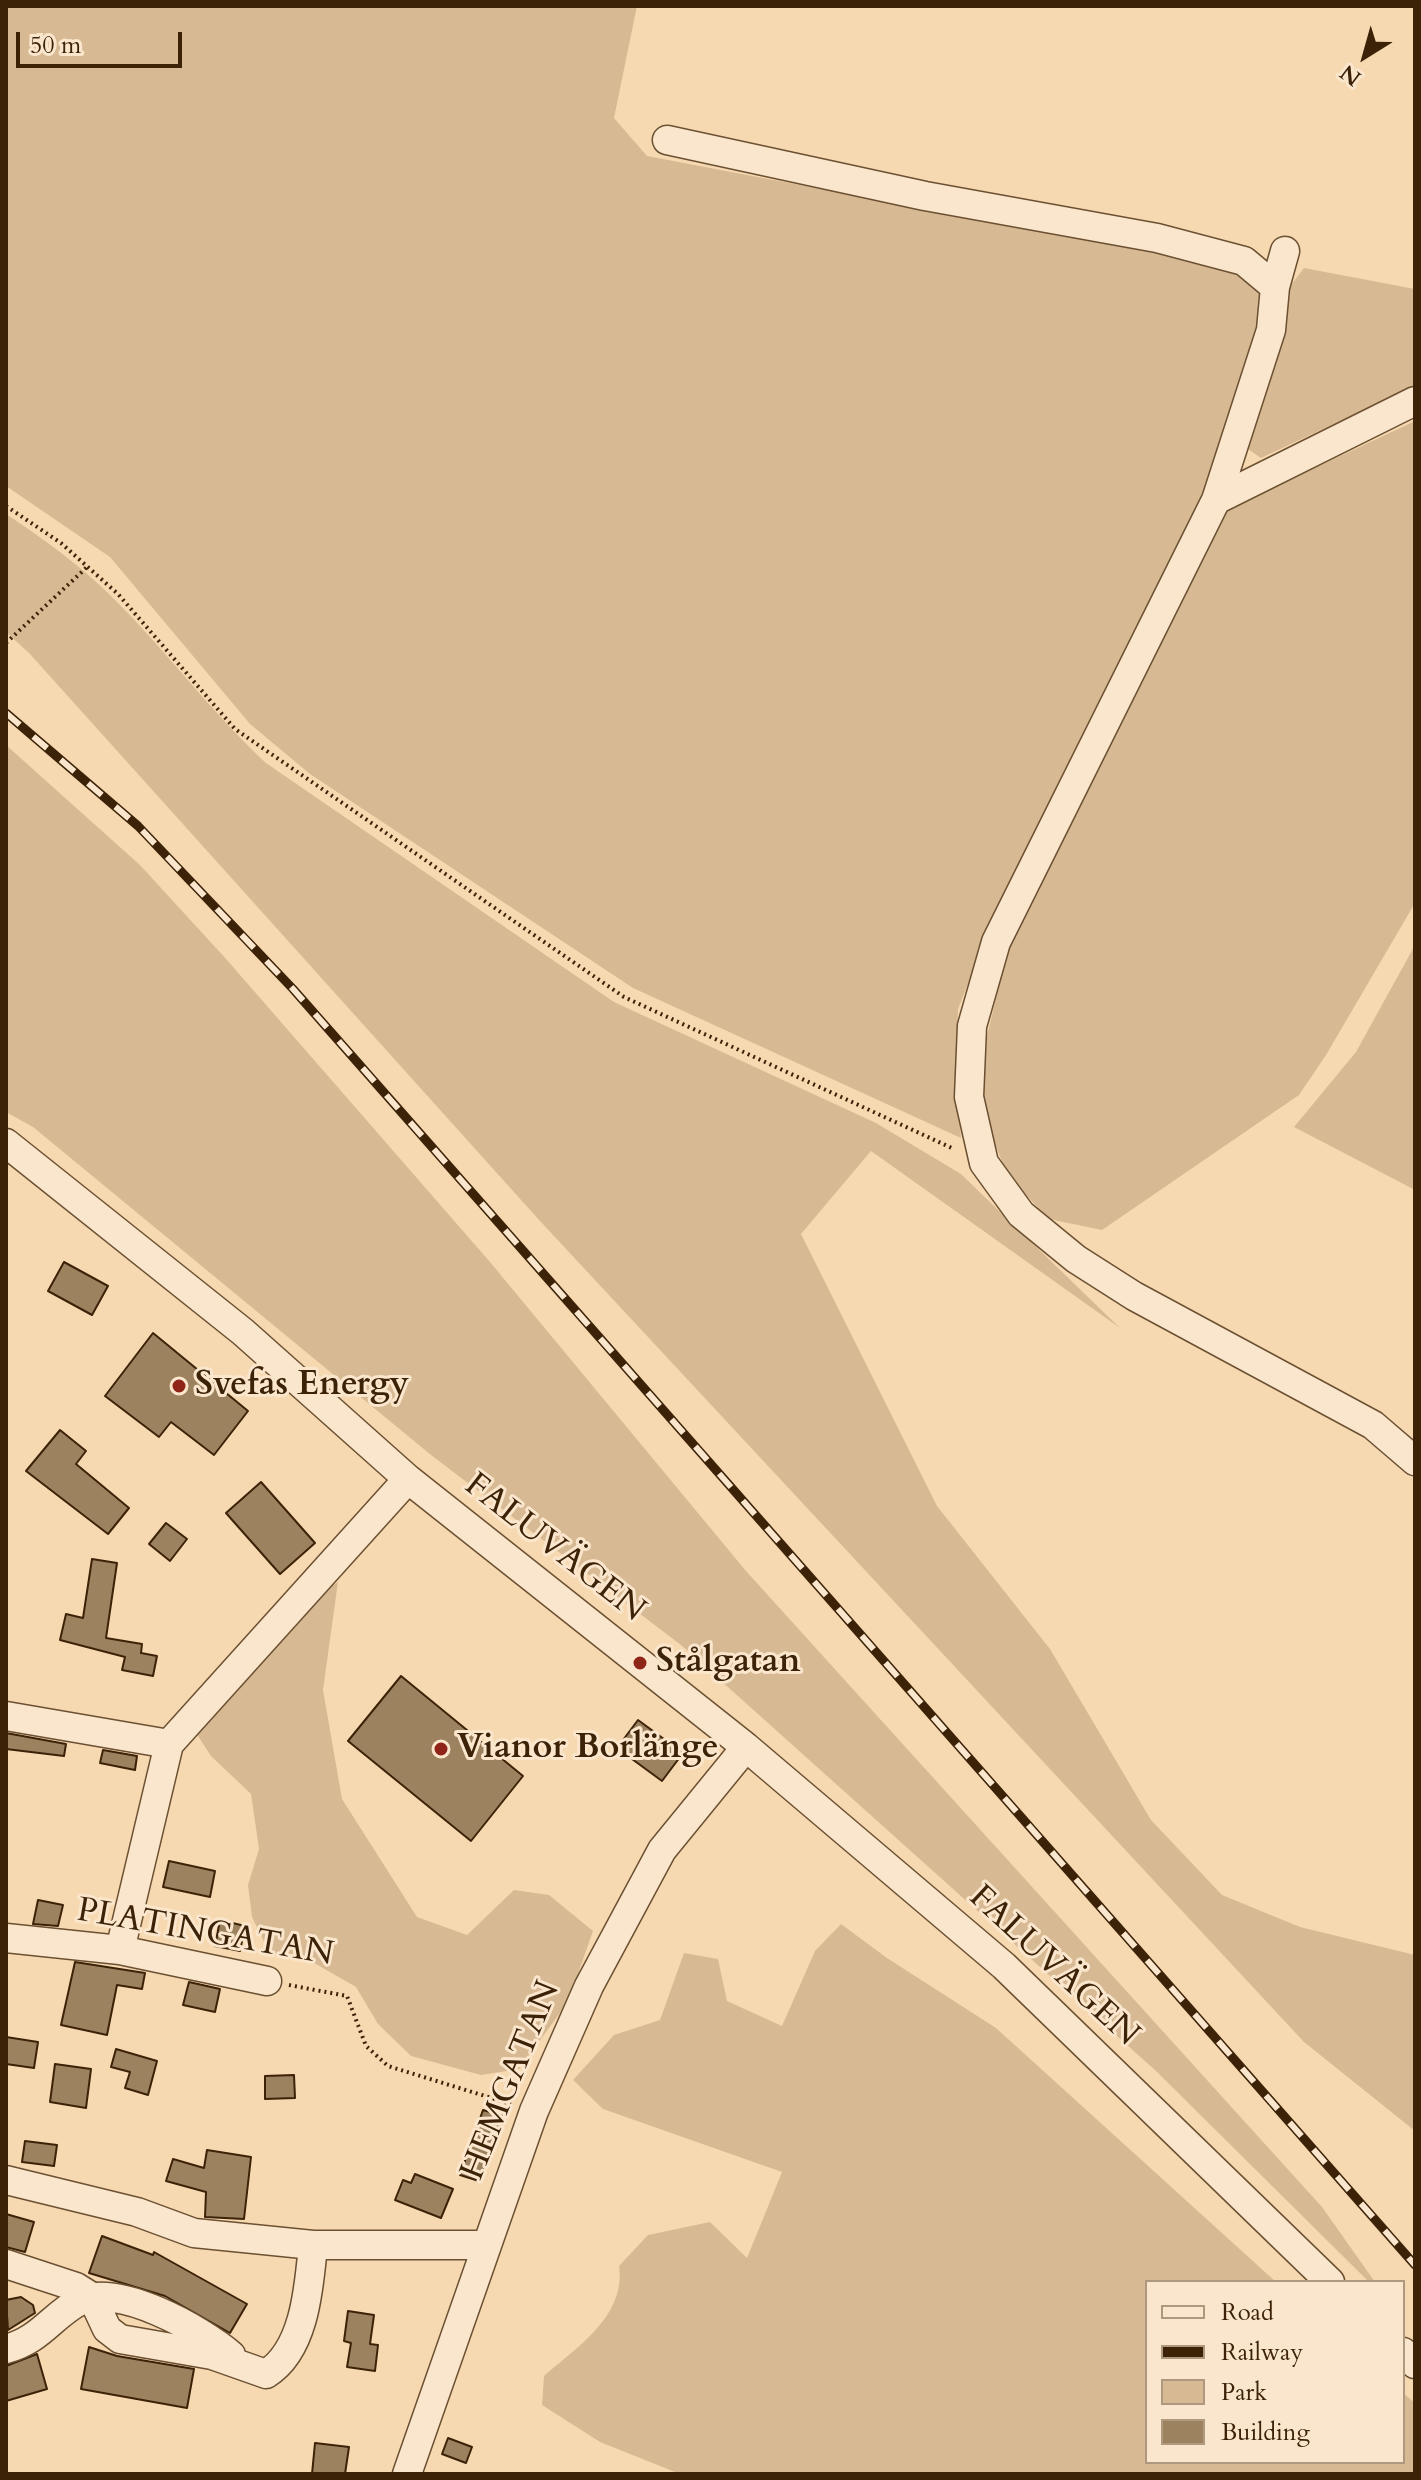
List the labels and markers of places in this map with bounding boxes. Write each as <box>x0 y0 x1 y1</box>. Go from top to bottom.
place label: Svefas Energy <box>195 1366 409 1406</box>
marker: Svefas Energy <box>170 1377 188 1395</box>
place label: Stålgatan <box>656 1643 801 1683</box>
marker: Stålgatan <box>631 1654 649 1672</box>
place label: Vianor Borlänge <box>457 1729 719 1769</box>
marker: Vianor Borlänge <box>432 1740 450 1758</box>

